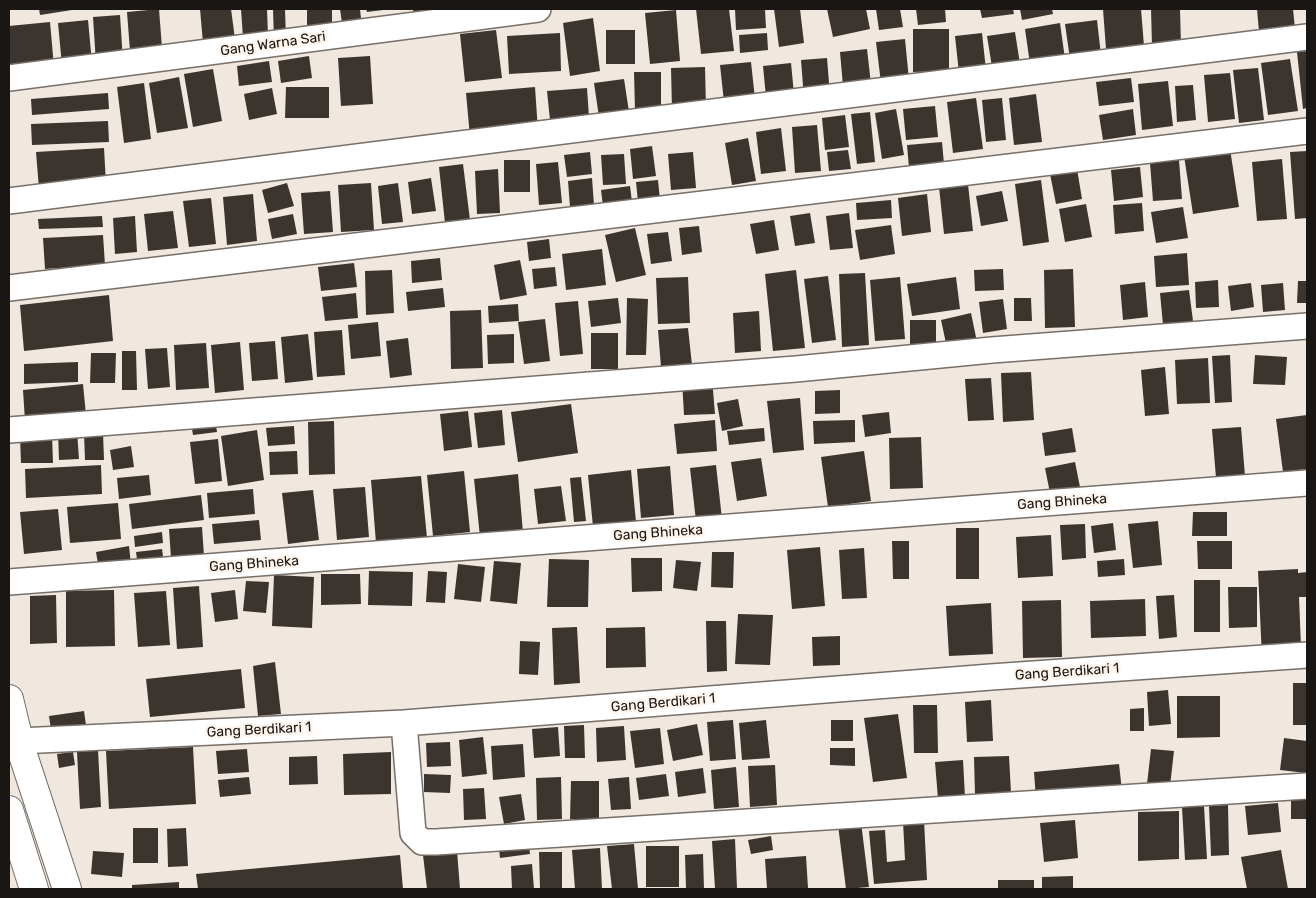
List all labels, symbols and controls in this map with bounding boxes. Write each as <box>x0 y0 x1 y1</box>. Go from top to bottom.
street label: Gang Warna Sari <box>219 28 327 60</box>
street label: Gang Bhineka <box>1017 490 1107 514</box>
street label: Gang Bhineka <box>613 521 703 545</box>
street label: Gang Bhineka <box>209 552 299 576</box>
street label: Gang Berdikari 1 <box>1014 660 1120 684</box>
street label: Gang Berdikari 1 <box>610 690 716 716</box>
street label: Gang Berdikari 1 <box>206 719 312 741</box>

